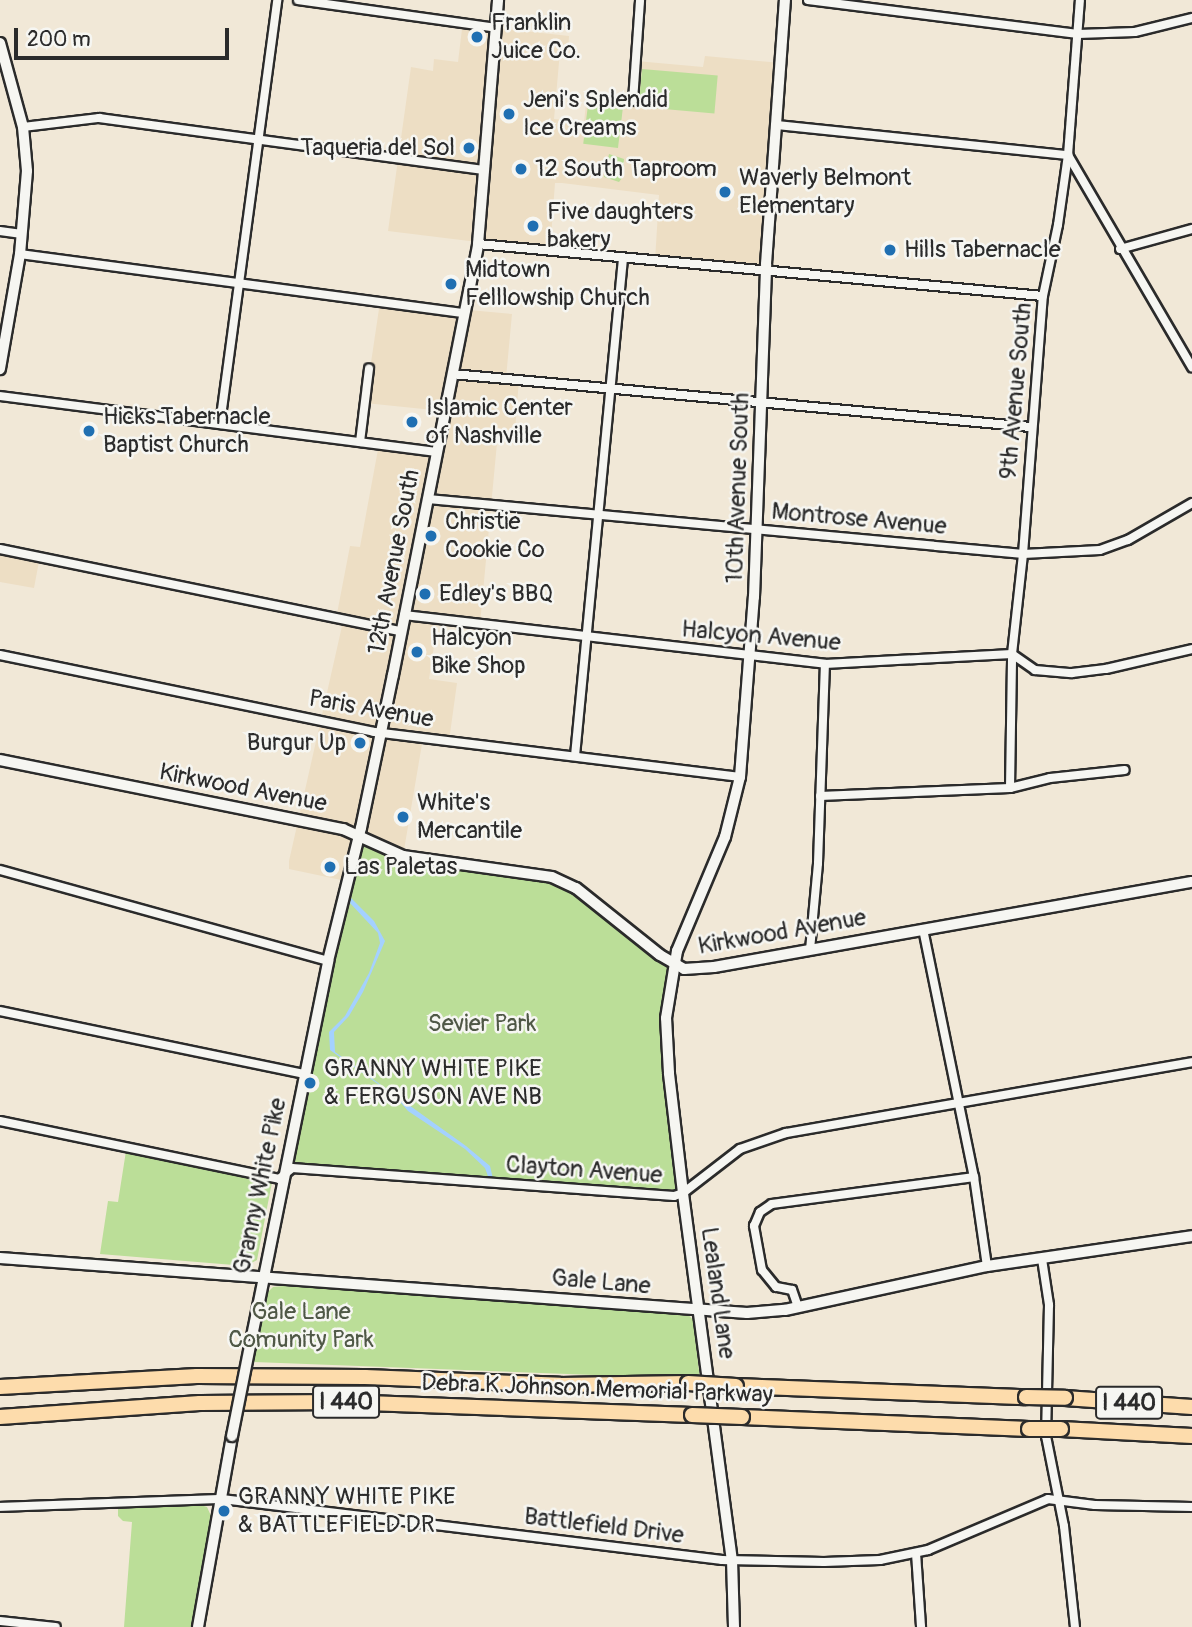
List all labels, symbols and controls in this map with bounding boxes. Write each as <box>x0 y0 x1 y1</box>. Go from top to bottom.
place label: Franklin Juice Co. <box>491 9 581 65</box>
scale bar <box>18 14 233 58</box>
text: 200 m <box>27 26 91 53</box>
marker: Franklin Juice Co. <box>469 29 485 45</box>
place label: Jeni's Splendid Ice Creams <box>523 86 668 142</box>
marker: Jeni's Splendid Ice Creams <box>501 106 517 122</box>
place label: Taqueria del Sol <box>300 134 455 162</box>
marker: Taqueria del Sol <box>461 140 477 156</box>
place label: 12 South Taproom <box>535 155 717 183</box>
marker: 12 South Taproom <box>513 161 529 177</box>
place label: Waverly Belmont Elementary <box>739 164 911 220</box>
marker: Waverly Belmont Elementary <box>717 184 733 200</box>
place label: Five daughters bakery <box>547 198 693 254</box>
marker: Five daughters bakery <box>525 218 541 234</box>
place label: Hills Tabernacle <box>904 236 1061 264</box>
marker: Hills Tabernacle <box>882 242 898 258</box>
place label: Midtown Felllowship Church <box>465 256 650 312</box>
marker: Midtown Felllowship Church <box>443 276 459 292</box>
street label: 9th Avenue South <box>994 301 1038 481</box>
street label: 10th Avenue South <box>720 392 756 584</box>
place label: Islamic Center of Nashville <box>426 394 573 450</box>
place label: Hicks Tabernacle Baptist Church <box>103 403 270 459</box>
marker: Islamic Center of Nashville <box>404 414 420 430</box>
marker: Hicks Tabernacle Baptist Church <box>81 423 97 439</box>
street label: 12th Avenue South <box>362 467 426 657</box>
street label: Montrose Avenue <box>770 497 948 541</box>
place label: Christie Cookie Co <box>445 508 545 564</box>
marker: Christie Cookie Co <box>423 528 439 544</box>
place label: Edley's BBQ <box>439 580 553 608</box>
marker: Edley's BBQ <box>417 586 433 602</box>
street label: Halcyon Avenue <box>680 615 842 657</box>
place label: Halcyon Bike Shop <box>431 624 526 680</box>
marker: Halcyon Bike Shop <box>409 644 425 660</box>
street label: Paris Avenue <box>306 684 436 734</box>
place label: Burgur Up <box>247 729 346 757</box>
marker: Burgur Up <box>352 735 368 751</box>
street label: Kirkwood Avenue <box>157 758 329 818</box>
place label: White's Mercantile <box>417 789 522 845</box>
marker: White's Mercantile <box>395 809 411 825</box>
place label: Las Paletas <box>344 853 457 881</box>
marker: Las Paletas <box>322 859 338 875</box>
street label: Kirkwood Avenue <box>696 903 868 961</box>
park label: Sevier Park <box>428 1010 536 1038</box>
place label: GRANNY WHITE PIKE & FERGUSON AVE NB <box>324 1055 542 1111</box>
marker: GRANNY WHITE PIKE & FERGUSON AVE NB <box>302 1075 318 1091</box>
street label: Granny White Pike <box>227 1095 293 1277</box>
street label: Clayton Avenue <box>505 1150 663 1190</box>
street label: Lealand Lane <box>695 1225 741 1361</box>
street label: Gale Lane <box>550 1263 652 1301</box>
park label: Gale Lane Comunity Park <box>228 1298 374 1354</box>
street label: Debra K Johnson Memorial Parkway <box>421 1368 773 1410</box>
road number: I 440 <box>311 1382 381 1422</box>
road number: I 440 <box>1094 1384 1164 1422</box>
place label: GRANNY WHITE PIKE & BATTLEFIELD DR <box>238 1483 455 1539</box>
street label: Battlefield Drive <box>523 1502 685 1550</box>
marker: GRANNY WHITE PIKE & BATTLEFIELD DR <box>216 1503 232 1519</box>

